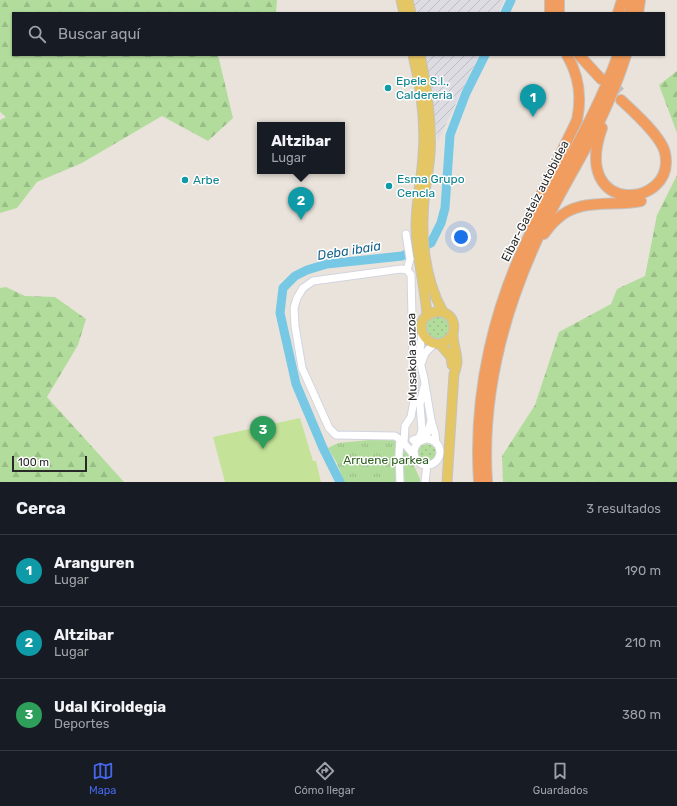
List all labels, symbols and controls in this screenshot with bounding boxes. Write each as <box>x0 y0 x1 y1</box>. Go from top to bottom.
search box <box>12 12 665 56</box>
icon: search <box>26 23 48 45</box>
text: Buscar aquí <box>58 25 140 43</box>
place label: Epele S.l., Caldereria <box>396 74 453 102</box>
marker: Epele S.l., Caldereria <box>383 83 393 93</box>
pin: 1 <box>520 84 546 117</box>
popup <box>257 122 345 174</box>
text: Altzibar <box>271 132 331 150</box>
street label: Eibar-Gasteiz autobidea <box>498 138 572 264</box>
text: Lugar <box>271 150 306 165</box>
place label: Esma Grupo Cencla <box>397 172 465 200</box>
place label: Arbe <box>193 173 220 187</box>
marker: Arbe <box>180 175 190 185</box>
marker: Esma Grupo Cencla <box>384 181 394 191</box>
pin: 2 <box>288 187 314 220</box>
your location <box>451 227 471 247</box>
water label: Deba ibaia <box>316 238 382 263</box>
street label: Musakola auzoa <box>404 313 420 401</box>
pin: 3 <box>250 416 276 449</box>
park label: Arruene parkea <box>343 453 429 467</box>
scale bar <box>12 454 87 473</box>
text: 100 m <box>18 456 49 469</box>
text: Cerca <box>16 498 66 518</box>
text: 3 resultados <box>586 501 661 516</box>
text: Aranguren <box>54 554 134 572</box>
text: 1 <box>26 563 32 578</box>
text: 190 m <box>625 563 661 578</box>
text: Lugar <box>54 572 89 587</box>
text: Altzibar <box>54 626 114 644</box>
text: 2 <box>25 635 33 650</box>
text: 210 m <box>625 635 661 650</box>
text: Lugar <box>54 644 89 659</box>
text: Udal Kiroldegia <box>54 698 166 716</box>
text: 3 <box>25 707 33 722</box>
text: 380 m <box>622 707 661 722</box>
text: Deportes <box>54 716 109 731</box>
tab: Mapa <box>89 760 116 797</box>
tab: Cómo llegar <box>294 760 355 797</box>
tab: Guardados <box>533 760 588 797</box>

